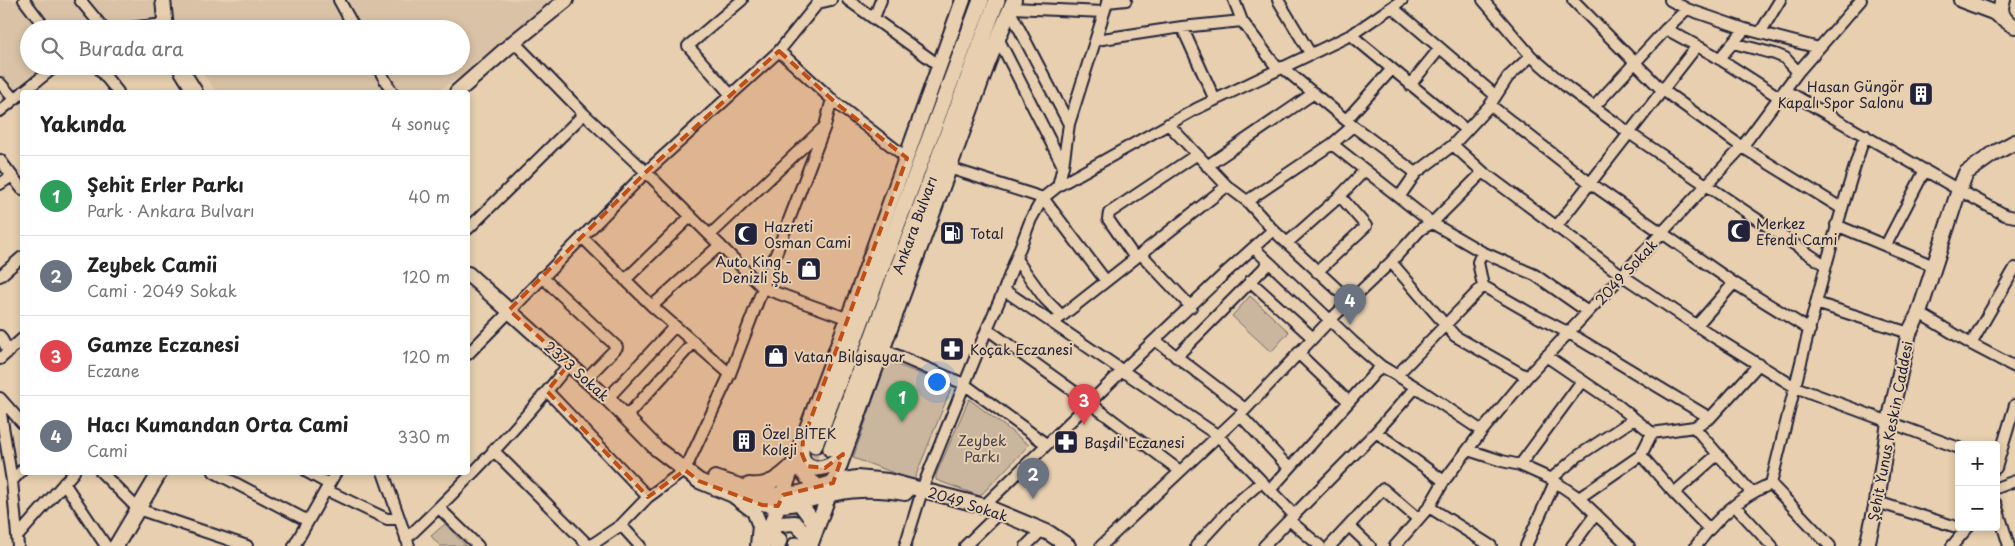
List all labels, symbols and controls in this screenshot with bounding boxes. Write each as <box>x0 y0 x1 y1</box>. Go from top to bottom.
search box <box>20 20 470 75</box>
icon: search <box>38 34 66 62</box>
text: Burada ara <box>78 34 183 62</box>
place label: Hasan Güngör Kapalı Spor Salonu <box>1777 76 1904 113</box>
building icon: Hasan Güngör Kapalı Spor Salonu <box>1908 81 1934 107</box>
text: Yakında <box>40 107 126 139</box>
text: 4 sonuç <box>391 111 450 135</box>
text: Şehit Erler Parkı <box>87 170 244 198</box>
street label: Ankara Bulvarı <box>886 173 942 277</box>
text: 1 <box>52 184 60 208</box>
text: 40 m <box>408 184 450 208</box>
text: Park · Ankara Bulvarı <box>87 198 255 222</box>
place label: Merkez Efendi Cami <box>1756 213 1837 250</box>
place label: Hazreti Osman Cami <box>764 216 851 253</box>
mosque icon: Merkez Efendi Cami <box>1726 218 1752 244</box>
fuel station icon: Total <box>939 220 965 246</box>
mosque icon: Hazreti Osman Cami <box>733 221 759 247</box>
place label: Total <box>970 223 1004 244</box>
street label: 2049 Sokak <box>1590 234 1662 310</box>
text: Zeybek Camii <box>87 250 217 278</box>
place label: Auto King - Denizli Şb. <box>715 251 792 288</box>
shop icon: Auto King - Denizli Şb. <box>796 256 822 282</box>
text: 2 <box>50 264 62 288</box>
text: 120 m <box>403 264 450 288</box>
text: Cami · 2049 Sokak <box>87 278 237 302</box>
pin: 4 <box>1334 284 1366 325</box>
text: Gamze Eczanesi <box>87 330 239 358</box>
street label: 2373 Sokak <box>540 336 614 406</box>
pharmacy icon: Koçak Eczanesi <box>939 336 965 362</box>
place label: Koçak Eczanesi <box>970 339 1073 360</box>
street label: Şehit Yunus Keskin Caddesi <box>1862 339 1918 523</box>
shop icon: Vatan Bilgisayar <box>763 343 789 369</box>
text: 3 <box>51 344 61 368</box>
text: 120 m <box>403 344 450 368</box>
place label: Vatan Bilgisayar <box>794 346 905 367</box>
text: Eczane <box>87 358 140 382</box>
your location <box>924 369 950 395</box>
pin: 1 <box>886 381 918 422</box>
pin: 3 <box>1068 384 1100 425</box>
text: Hacı Kumandan Orta Cami <box>87 410 348 438</box>
place label: Özel BİTEK Koleji <box>762 423 837 460</box>
text: 4 <box>51 424 61 448</box>
text: 330 m <box>397 424 450 448</box>
building icon: Özel BİTEK Koleji <box>731 428 757 454</box>
pharmacy icon: Başdil Eczanesi <box>1053 429 1079 455</box>
park label: Zeybek Parkı <box>957 430 1007 467</box>
place label: Başdil Eczanesi <box>1084 432 1185 453</box>
text: Cami <box>87 438 128 462</box>
map controls <box>1955 441 2000 531</box>
button: + <box>1955 441 2000 486</box>
pin: 2 <box>1017 458 1049 499</box>
street label: 2049 Sokak <box>925 481 1011 527</box>
button: − <box>1955 486 2000 531</box>

